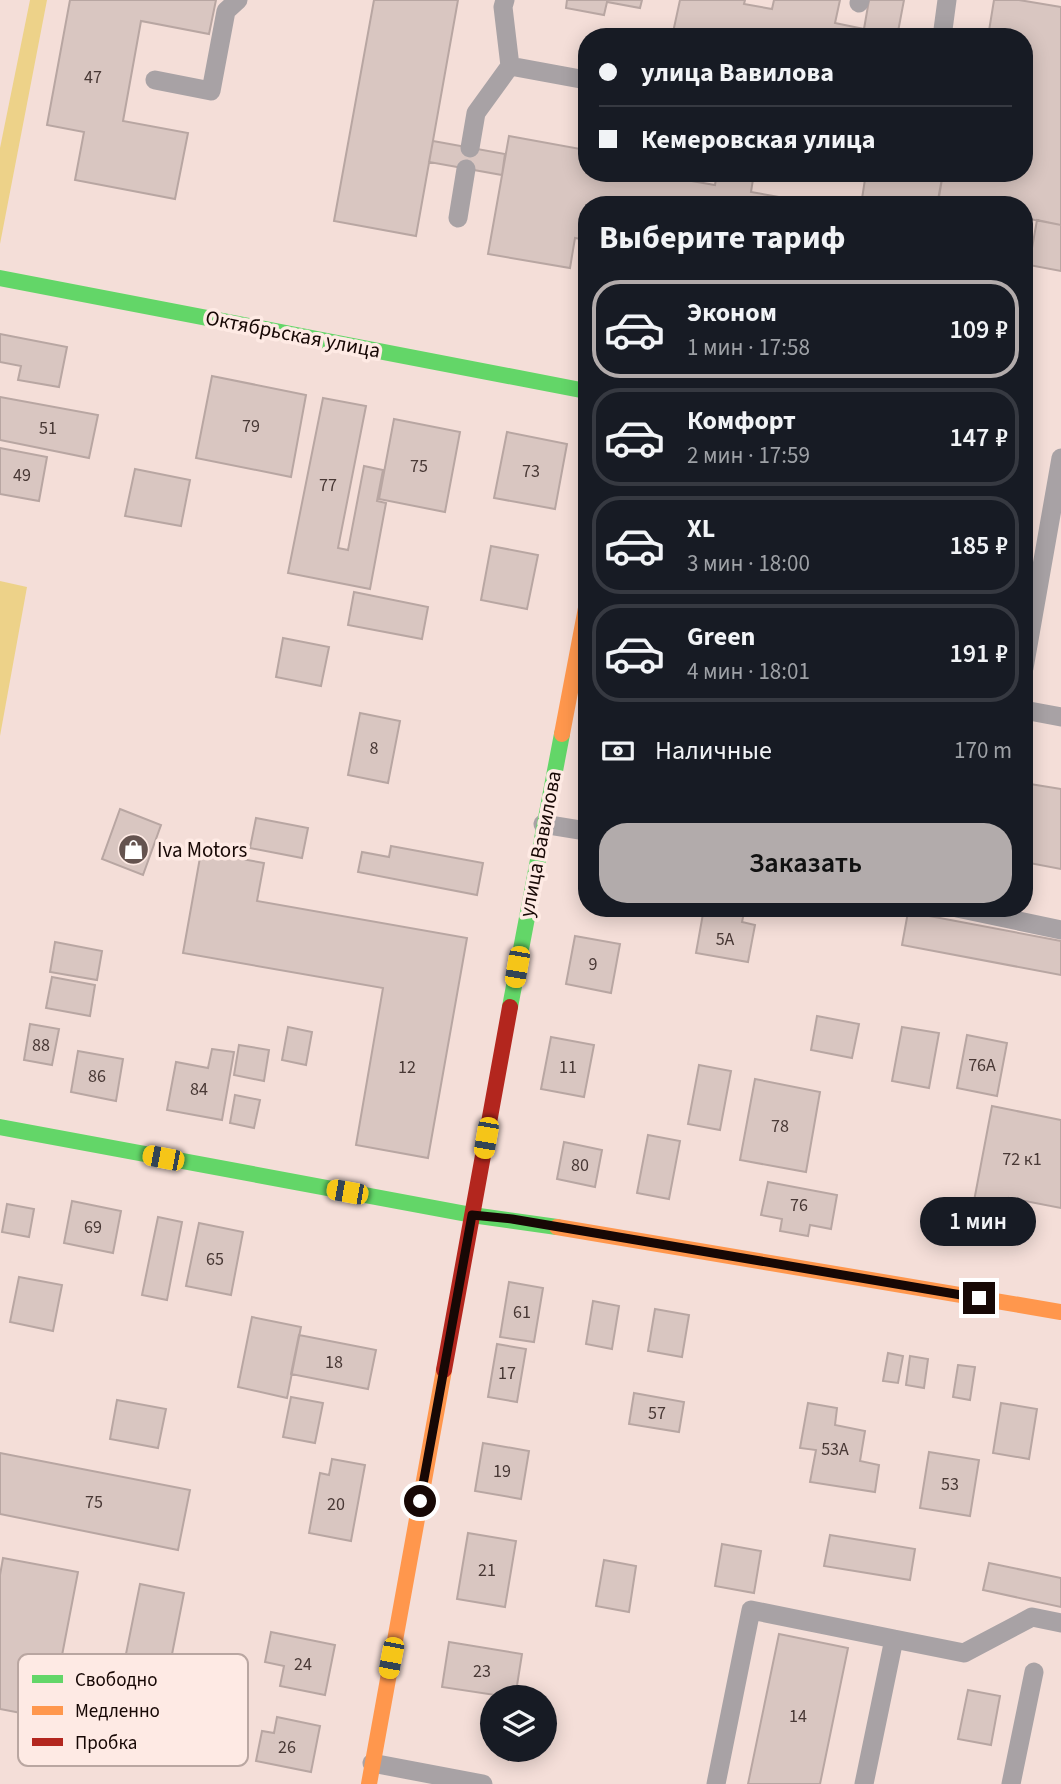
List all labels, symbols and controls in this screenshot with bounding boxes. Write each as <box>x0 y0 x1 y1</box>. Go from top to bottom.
text: улица Вавилова <box>641 54 834 91</box>
house number: 47 <box>84 65 102 90</box>
text: Кемеровская улица <box>641 121 875 158</box>
text: Выберите тариф <box>599 215 846 261</box>
text: Эконом <box>687 294 777 331</box>
icon: car <box>603 298 666 361</box>
street label: Октябрьская улица <box>203 302 383 366</box>
text: 109 ₽ <box>949 311 1008 348</box>
text: 1 мин · 17:58 <box>687 331 810 364</box>
text: Комфорт <box>687 402 796 439</box>
icon: car <box>603 406 666 469</box>
house number: 79 <box>242 414 260 439</box>
house number: 51 <box>39 416 57 441</box>
text: 147 ₽ <box>949 419 1008 456</box>
text: 2 мин · 17:59 <box>687 439 810 472</box>
house number: 75 <box>410 454 428 479</box>
house number: 73 <box>522 459 540 484</box>
house number: 49 <box>13 463 31 488</box>
house number: 77 <box>319 473 337 498</box>
text: XL <box>687 510 715 547</box>
icon: car <box>603 514 666 577</box>
text: 185 ₽ <box>949 527 1008 564</box>
text: 3 мин · 18:00 <box>687 547 810 580</box>
text: Green <box>687 618 755 655</box>
icon: car <box>603 622 666 685</box>
text: 191 ₽ <box>949 635 1008 672</box>
text: 4 мин · 18:01 <box>687 655 810 688</box>
icon: cash <box>599 732 637 770</box>
text: Наличные <box>655 732 772 769</box>
text: 170 m <box>954 734 1012 767</box>
house number: 8 <box>370 736 379 761</box>
street label: улица Вавилова <box>511 768 569 920</box>
button: Заказать <box>599 823 1012 903</box>
shop icon: Iva Motors <box>117 833 151 867</box>
place label: Iva Motors <box>157 835 247 865</box>
house number: 5А <box>716 927 735 952</box>
car <box>504 944 531 990</box>
house number: 9 <box>589 952 598 977</box>
house number: 88 <box>32 1033 50 1058</box>
house number: 76А <box>968 1053 996 1078</box>
house number: 12 <box>398 1055 416 1080</box>
house number: 11 <box>559 1055 577 1080</box>
house number: 86 <box>88 1064 106 1089</box>
house number: 84 <box>190 1077 208 1102</box>
house number: 78 <box>771 1114 789 1139</box>
car <box>473 1115 500 1161</box>
car <box>141 1144 186 1172</box>
house number: 72 к1 <box>1002 1147 1042 1172</box>
house number: 80 <box>571 1153 589 1178</box>
car <box>325 1178 370 1206</box>
house number: 76 <box>790 1193 808 1218</box>
callout: 1 мин <box>921 1196 1037 1246</box>
text: 1 мин <box>949 1205 1007 1238</box>
house number: 69 <box>84 1215 102 1240</box>
house number: 65 <box>206 1247 224 1272</box>
route end <box>963 1282 995 1314</box>
house number: 61 <box>513 1300 531 1325</box>
house number: 18 <box>325 1350 343 1375</box>
house number: 17 <box>498 1361 516 1386</box>
house number: 57 <box>648 1401 666 1426</box>
house number: 53А <box>821 1437 849 1462</box>
house number: 19 <box>493 1459 511 1484</box>
house number: 53 <box>941 1472 959 1497</box>
route start <box>404 1485 436 1517</box>
house number: 75 <box>85 1490 103 1515</box>
house number: 20 <box>327 1492 345 1517</box>
house number: 21 <box>478 1558 496 1583</box>
car <box>377 1635 406 1681</box>
house number: 24 <box>294 1652 312 1677</box>
legend <box>18 1654 248 1766</box>
house number: 23 <box>473 1659 491 1684</box>
text: Свободно <box>75 1667 158 1694</box>
map controls <box>480 1685 557 1762</box>
button: layers <box>480 1685 557 1762</box>
text: Медленно <box>75 1698 160 1725</box>
house number: 14 <box>789 1704 807 1729</box>
text: Пробка <box>75 1730 137 1757</box>
house number: 26 <box>278 1735 296 1760</box>

